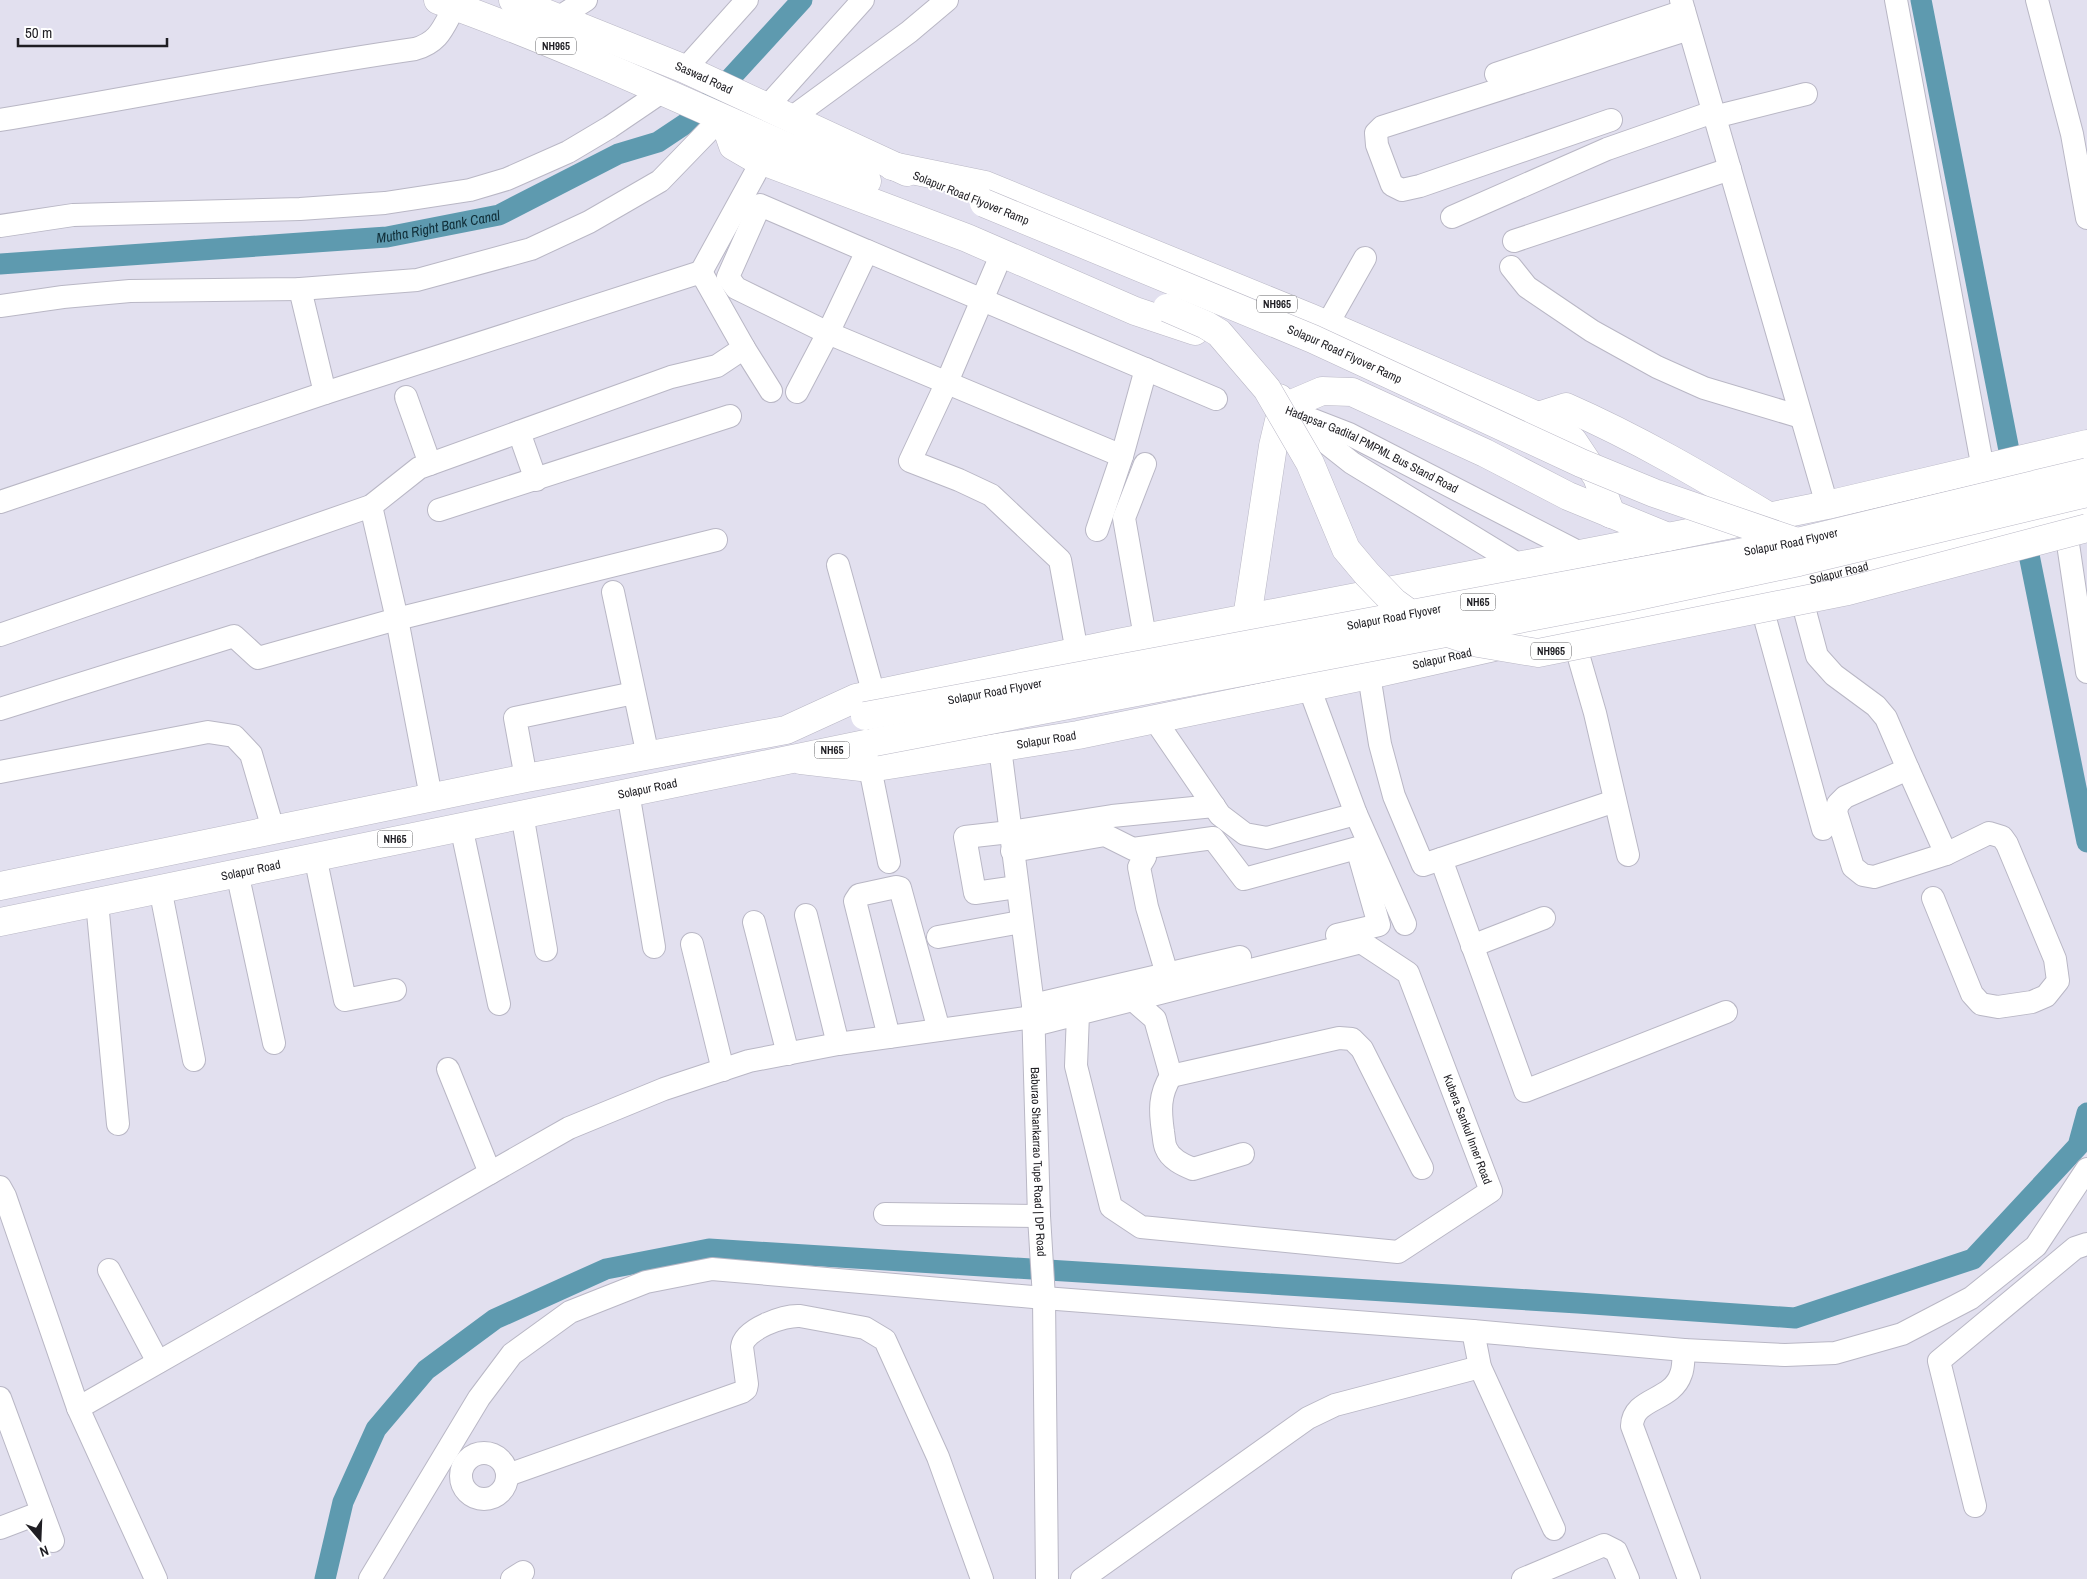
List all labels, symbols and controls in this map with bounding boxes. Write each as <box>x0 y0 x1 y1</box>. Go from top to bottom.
scale bar <box>18 15 166 47</box>
text: 50 m <box>25 22 52 43</box>
road number: NH965 <box>536 37 576 54</box>
street label: Saswad Road <box>673 58 735 98</box>
street label: Solapur Road Flyover Ramp <box>910 167 1032 229</box>
water label: Mutha Right Bank Canal <box>376 206 502 247</box>
road number: NH965 <box>1257 296 1297 312</box>
street label: Solapur Road Flyover Ramp <box>1285 321 1405 387</box>
street label: Hadapsar Gadital PMPML Bus Stand Road <box>1283 402 1461 497</box>
street label: Solapur Road Flyover <box>1743 524 1840 560</box>
street label: Solapur Road <box>1808 558 1870 588</box>
road number: NH65 <box>1460 594 1496 610</box>
street label: Solapur Road Flyover <box>1346 601 1443 634</box>
road number: NH965 <box>1531 642 1571 659</box>
street label: Solapur Road <box>1411 644 1473 673</box>
street label: Solapur Road Flyover <box>946 675 1044 708</box>
street label: Solapur Road <box>1015 727 1077 753</box>
road number: NH65 <box>814 742 850 758</box>
street label: Solapur Road <box>616 775 679 803</box>
road number: NH65 <box>378 831 412 848</box>
street label: Solapur Road <box>220 857 282 884</box>
street label: Baburao Shankarrao Tupe Road | DP Road <box>1027 1067 1049 1257</box>
street label: Kubera Sankul Inner Road <box>1439 1072 1496 1187</box>
north arrow <box>15 1514 65 1564</box>
text: N <box>37 1541 51 1561</box>

